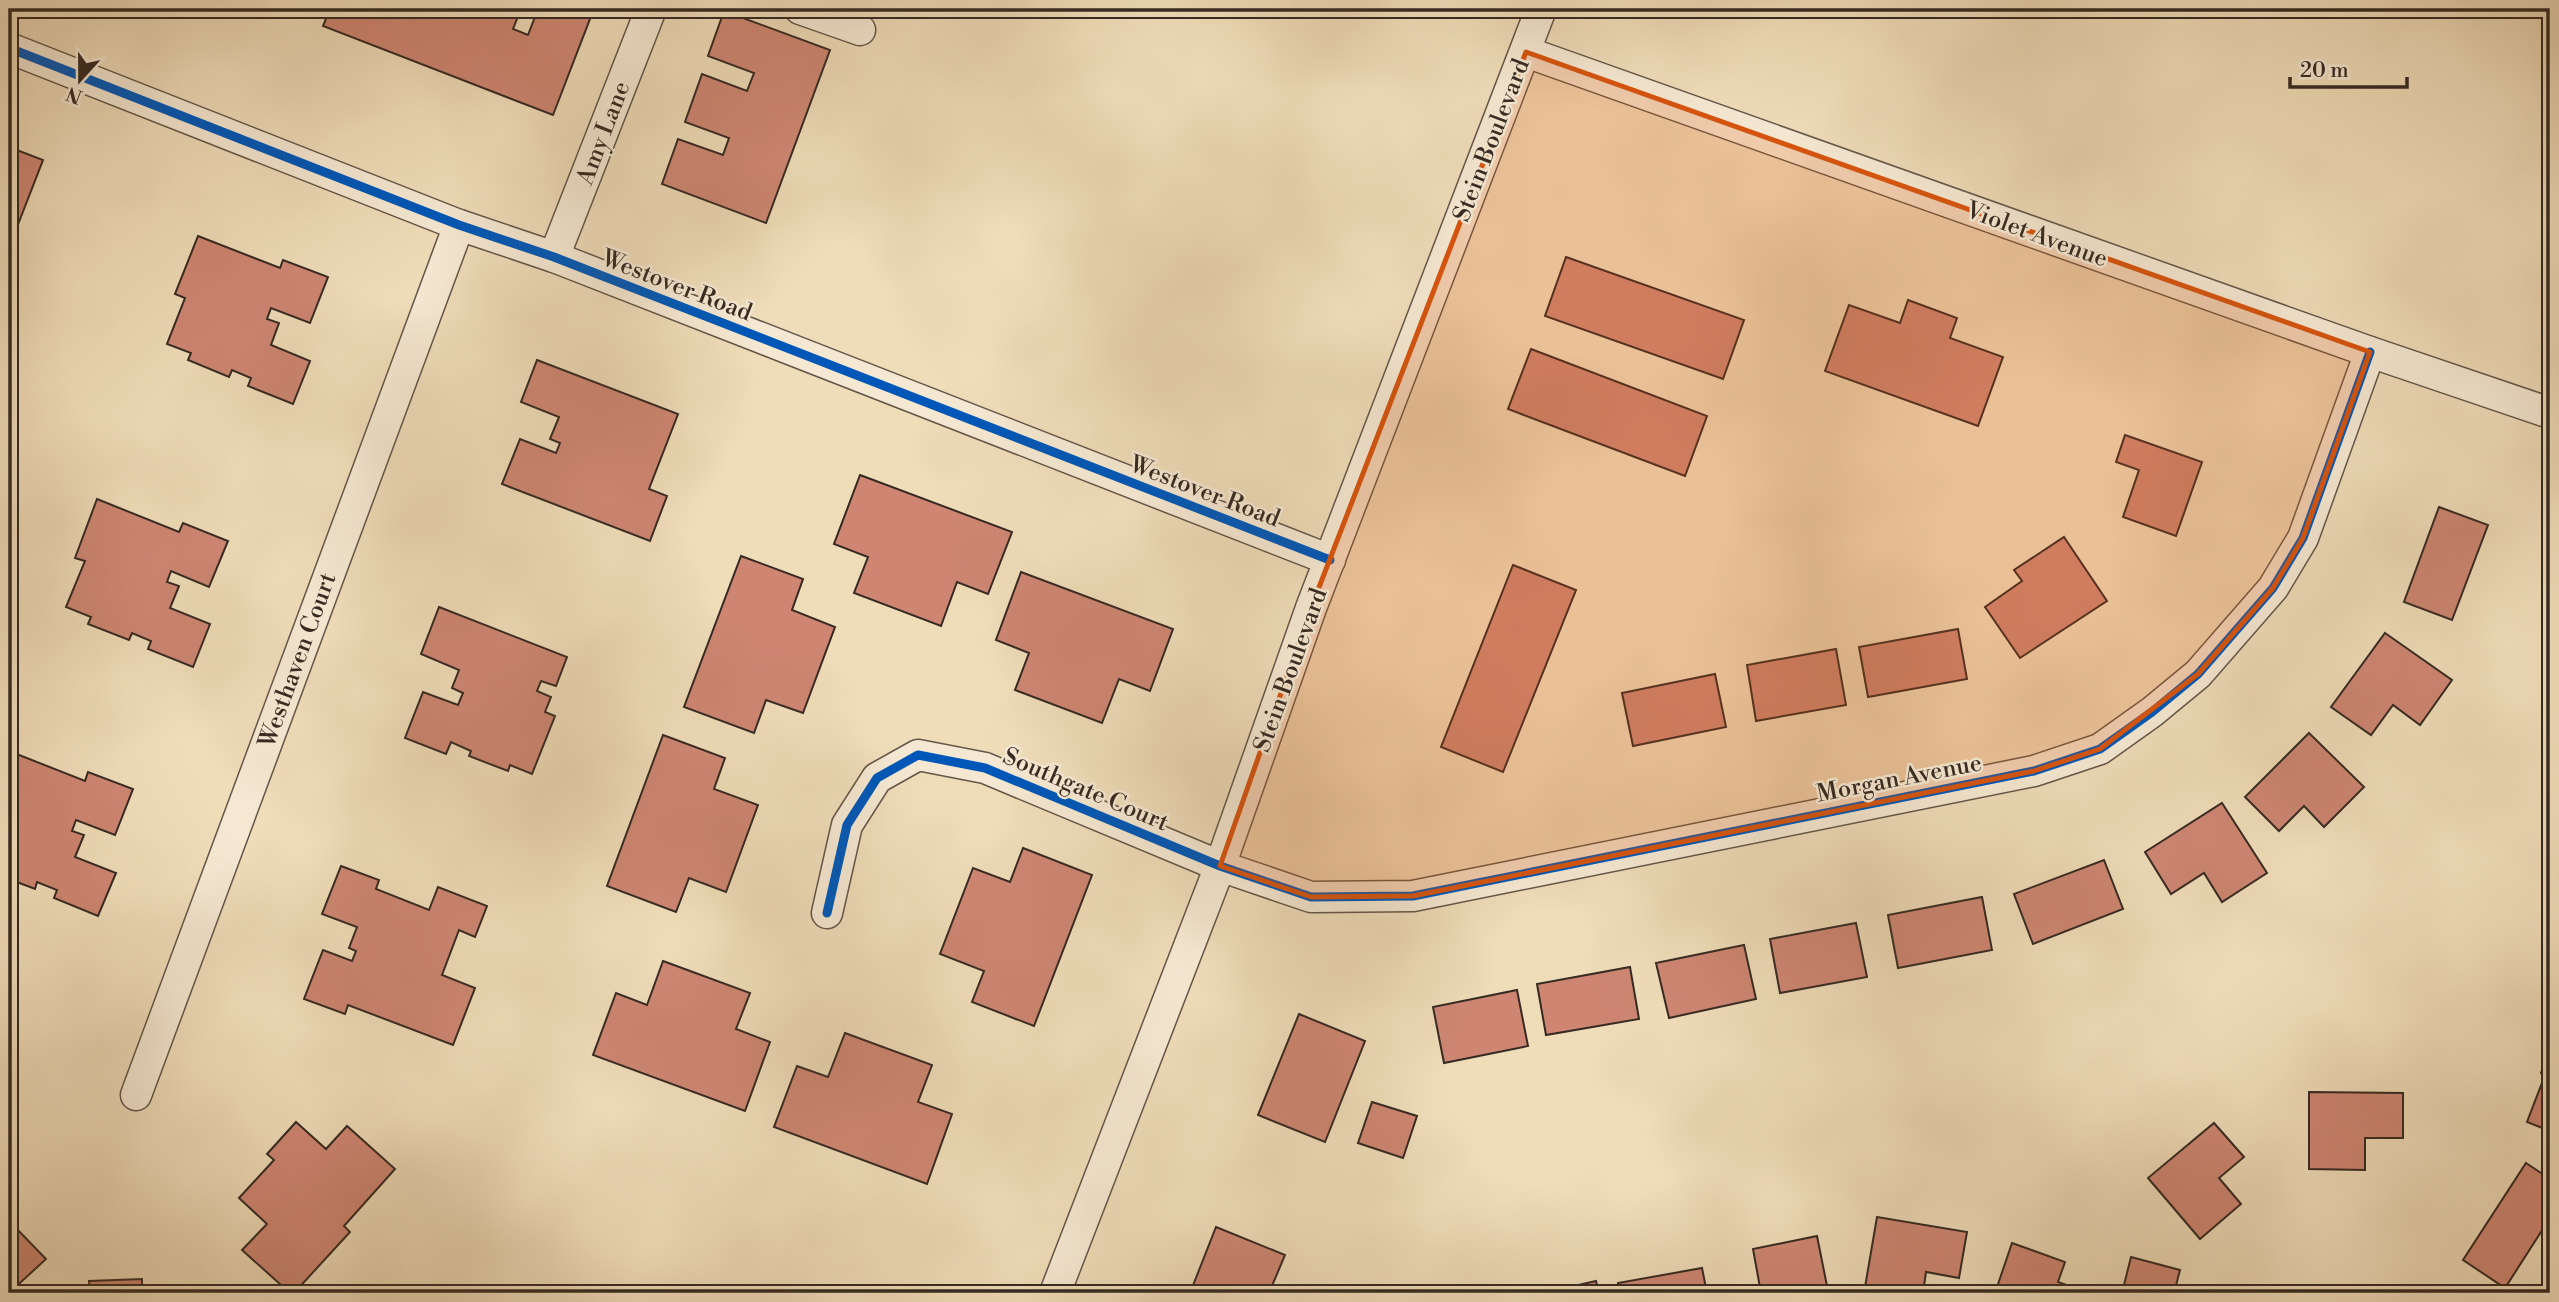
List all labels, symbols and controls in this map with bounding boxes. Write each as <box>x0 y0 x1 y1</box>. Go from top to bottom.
north arrow <box>46 46 116 116</box>
scale bar <box>2290 46 2407 90</box>
street label: Stein Boulevard <box>1447 54 1537 226</box>
text: 20 m <box>2300 58 2349 84</box>
street label: Amy Lane <box>570 77 637 190</box>
text: N <box>63 81 86 109</box>
street label: Violet Avenue <box>1961 195 2112 275</box>
street label: Westover Road <box>596 243 757 329</box>
street label: Westover Road <box>1124 449 1285 535</box>
street label: Westhaven Court <box>252 568 344 753</box>
street label: Stein Boulevard <box>1247 584 1335 756</box>
street label: Southgate Court <box>998 741 1173 839</box>
street label: Morgan Avenue <box>1814 748 1984 810</box>

